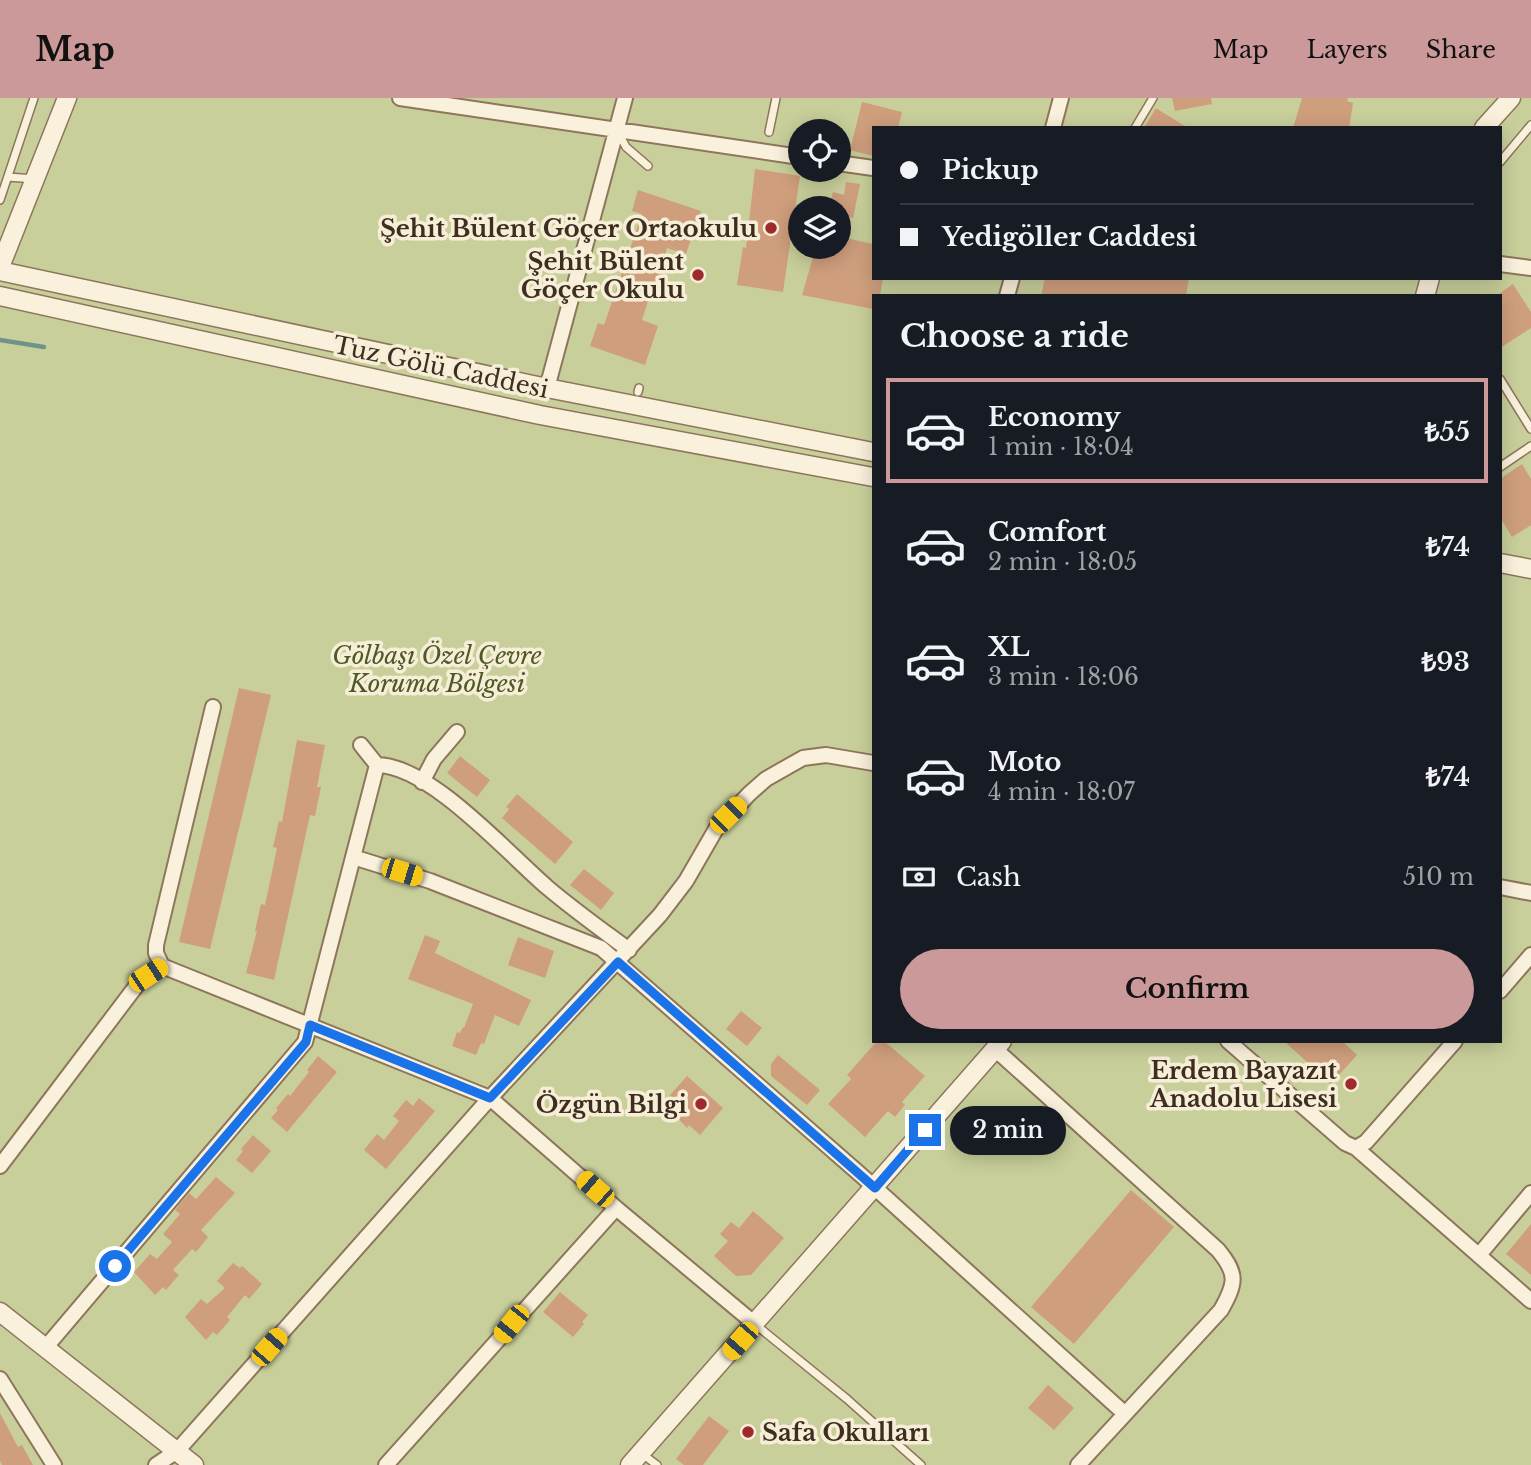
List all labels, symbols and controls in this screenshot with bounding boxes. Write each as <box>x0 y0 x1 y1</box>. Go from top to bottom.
text: Map <box>35 29 115 70</box>
text: Map <box>1213 35 1269 64</box>
text: Layers <box>1307 35 1388 64</box>
text: Share <box>1426 35 1496 64</box>
map controls <box>788 119 851 259</box>
button: locate <box>788 119 851 182</box>
text: Pickup <box>942 154 1039 186</box>
button: layers <box>788 196 851 259</box>
place label: Şehit Bülent Göçer Ortaokulu <box>380 214 757 243</box>
marker: Şehit Bülent Göçer Ortaokulu <box>763 220 779 236</box>
text: Yedigöller Caddesi <box>942 221 1197 253</box>
place label: Şehit Bülent Göçer Okulu <box>521 247 685 304</box>
marker: Şehit Bülent Göçer Okulu <box>690 267 706 283</box>
text: Choose a ride <box>900 316 1129 356</box>
street label: Tuz Gölü Caddesi <box>331 330 551 404</box>
icon: car <box>904 399 967 462</box>
text: Economy <box>988 401 1121 433</box>
text: ₺55 <box>1425 416 1470 448</box>
text: 1 min · 18:04 <box>988 433 1134 461</box>
icon: car <box>904 514 967 577</box>
text: Comfort <box>988 516 1106 548</box>
text: ₺74 <box>1426 531 1470 563</box>
text: 2 min · 18:05 <box>988 548 1137 576</box>
icon: car <box>904 629 967 692</box>
text: XL <box>988 631 1030 663</box>
park label: Gölbaşı Özel Çevre Koruma Bölgesi <box>332 640 542 698</box>
text: ₺93 <box>1421 646 1470 678</box>
text: 3 min · 18:06 <box>988 663 1139 691</box>
icon: car <box>904 744 967 807</box>
text: Moto <box>988 746 1061 778</box>
text: ₺74 <box>1426 761 1470 793</box>
text: 4 min · 18:07 <box>988 778 1135 806</box>
car <box>706 793 751 837</box>
car <box>379 856 426 888</box>
icon: cash <box>900 858 938 896</box>
text: Cash <box>956 861 1021 893</box>
text: 510 m <box>1403 863 1474 891</box>
button: Confirm <box>900 949 1474 1029</box>
car <box>125 955 172 995</box>
place label: Erdem Bayazıt Anadolu Lisesi <box>1149 1056 1338 1113</box>
marker: Erdem Bayazıt Anadolu Lisesi <box>1343 1076 1359 1092</box>
place label: Özgün Bilgi <box>536 1090 687 1119</box>
marker: Özgün Bilgi <box>693 1096 709 1112</box>
callout: 2 min <box>950 1105 1065 1154</box>
route end <box>909 1114 941 1146</box>
text: 2 min <box>973 1116 1043 1144</box>
car <box>573 1167 618 1211</box>
route start <box>99 1250 131 1282</box>
car <box>490 1301 533 1347</box>
car <box>719 1318 762 1364</box>
car <box>248 1324 291 1370</box>
place label: Safa Okulları <box>762 1418 930 1447</box>
marker: Safa Okulları <box>740 1424 756 1440</box>

